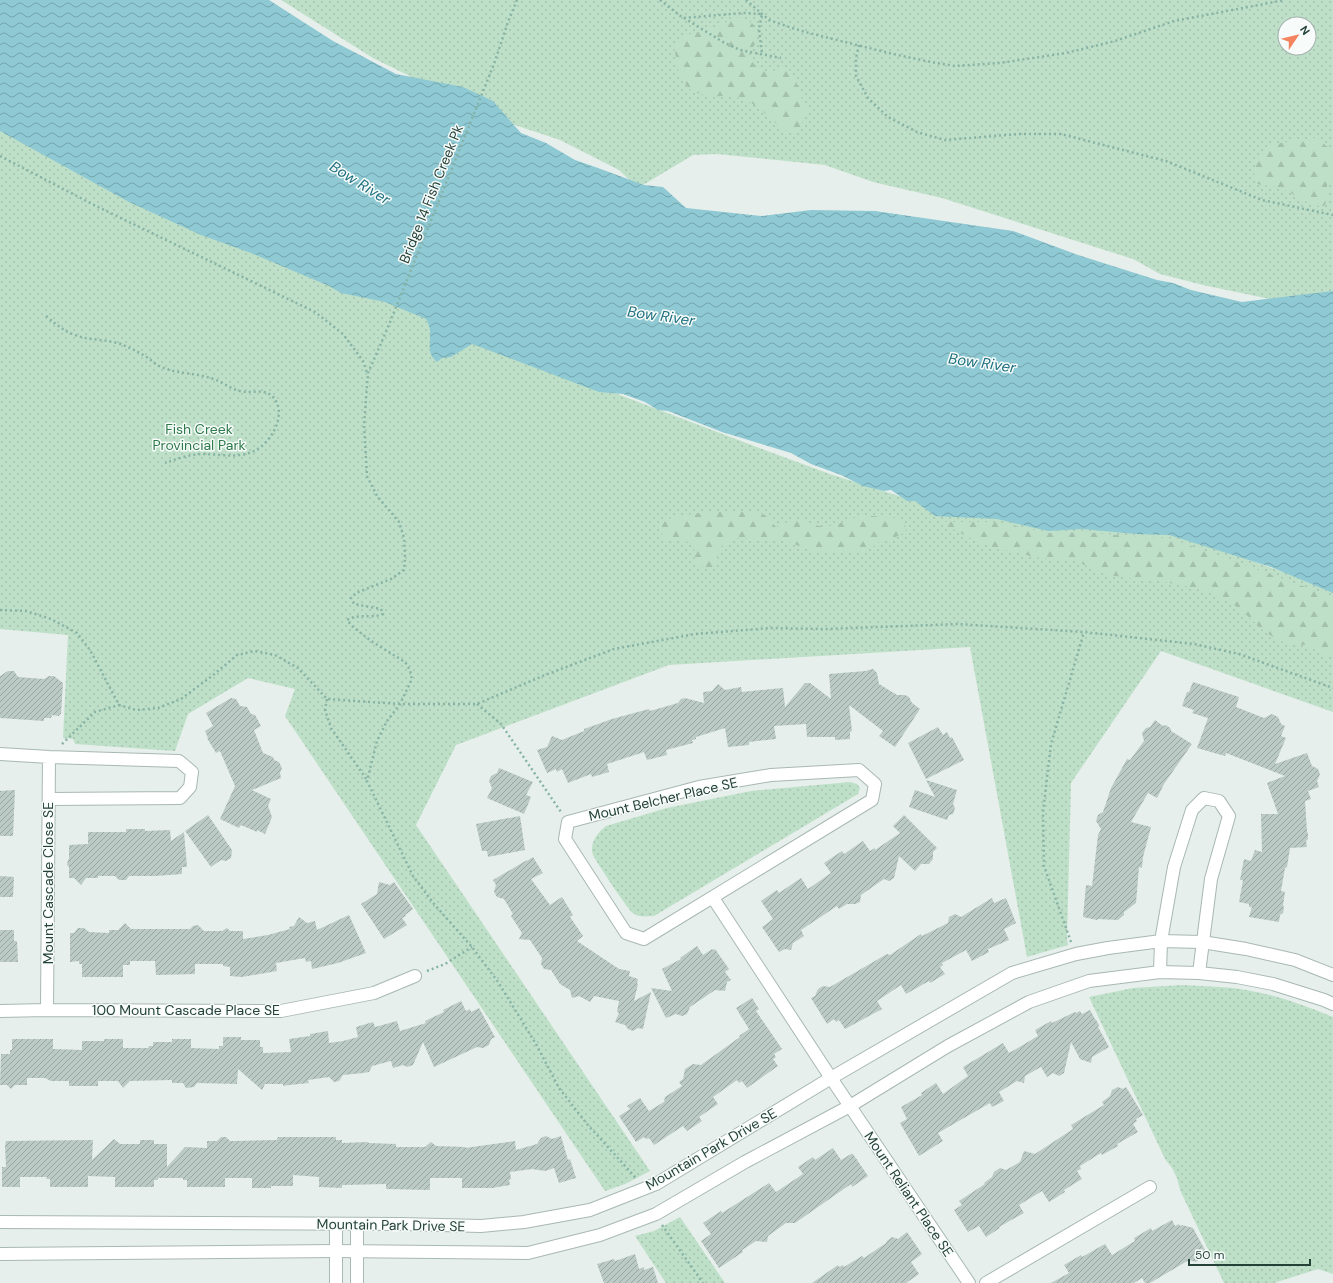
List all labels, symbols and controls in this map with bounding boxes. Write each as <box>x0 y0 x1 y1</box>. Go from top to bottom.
north arrow <box>1277 16 1317 56</box>
text: N <box>1297 23 1313 38</box>
street label: Bridge 14 Fish Creek Pk <box>395 122 467 266</box>
water label: Bow River <box>326 157 394 210</box>
water label: Bow River <box>626 301 696 331</box>
water label: Bow River <box>947 348 1017 378</box>
park label: Fish Creek Provincial Park <box>152 420 246 454</box>
street label: Mount Belcher Place SE <box>587 773 739 825</box>
street label: Mount Cascade Close SE <box>39 802 57 964</box>
street label: 100 Mount Cascade Place SE <box>92 1001 280 1019</box>
street label: Mountain Park Drive SE <box>642 1104 780 1194</box>
street label: Mount Reliant Place SE <box>860 1128 958 1260</box>
street label: Mountain Park Drive SE <box>317 1215 466 1235</box>
scale bar <box>1189 1241 1310 1267</box>
text: 50 m <box>1195 1247 1224 1263</box>

